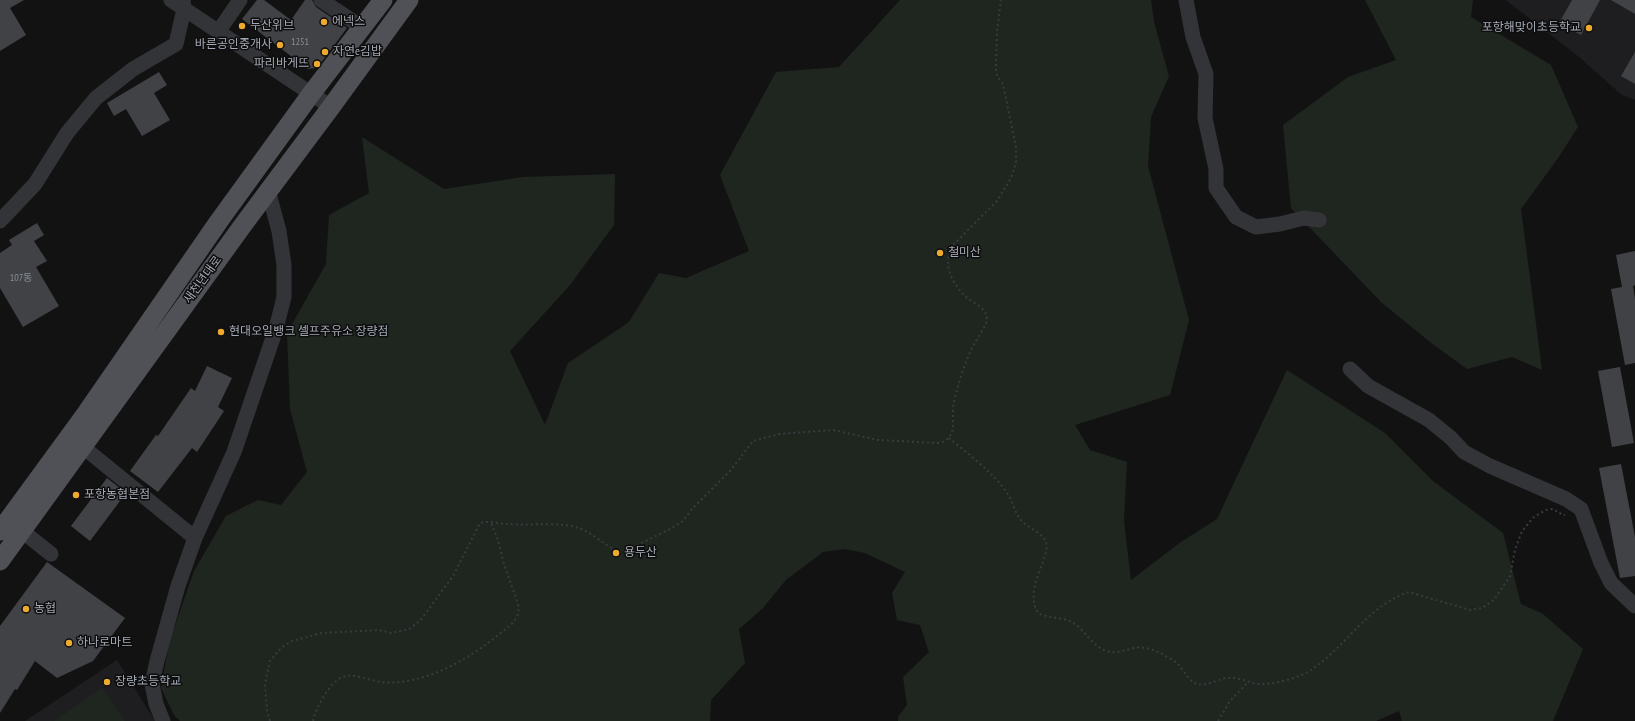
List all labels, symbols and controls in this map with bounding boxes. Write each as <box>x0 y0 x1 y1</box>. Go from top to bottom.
place label: 에넥스 <box>332 15 365 29</box>
marker: 에넥스 <box>319 17 329 27</box>
place label: 두산위브 <box>250 19 294 33</box>
marker: 두산위브 <box>237 21 247 31</box>
place label: 포항해맞이초등학교 <box>1482 21 1581 35</box>
marker: 포항해맞이초등학교 <box>1584 23 1594 33</box>
house number: 1251 <box>291 36 309 48</box>
place label: 바른공인중개사 <box>195 38 272 52</box>
marker: 바른공인중개사 <box>275 40 285 50</box>
place label: 자연e김밥 <box>333 45 382 59</box>
marker: 자연e김밥 <box>320 47 330 57</box>
place label: 파리바게뜨 <box>254 57 309 71</box>
marker: 파리바게뜨 <box>312 59 322 69</box>
place label: 철미산 <box>948 246 981 260</box>
marker: 철미산 <box>935 248 945 258</box>
street label: 새천년대로 <box>181 253 225 307</box>
house number: 107동 <box>10 272 32 284</box>
place label: 현대오일뱅크 셀프주유소 장량점 <box>229 325 389 339</box>
marker: 현대오일뱅크 셀프주유소 장량점 <box>216 327 226 337</box>
place label: 포항농협본점 <box>84 488 150 502</box>
marker: 포항농협본점 <box>71 490 81 500</box>
place label: 용두산 <box>624 546 657 560</box>
marker: 용두산 <box>611 548 621 558</box>
place label: 농협 <box>34 602 56 616</box>
marker: 농협 <box>21 604 31 614</box>
place label: 하나로마트 <box>77 636 132 650</box>
marker: 하나로마트 <box>64 638 74 648</box>
place label: 장량초등학교 <box>115 675 181 689</box>
marker: 장량초등학교 <box>102 677 112 687</box>

